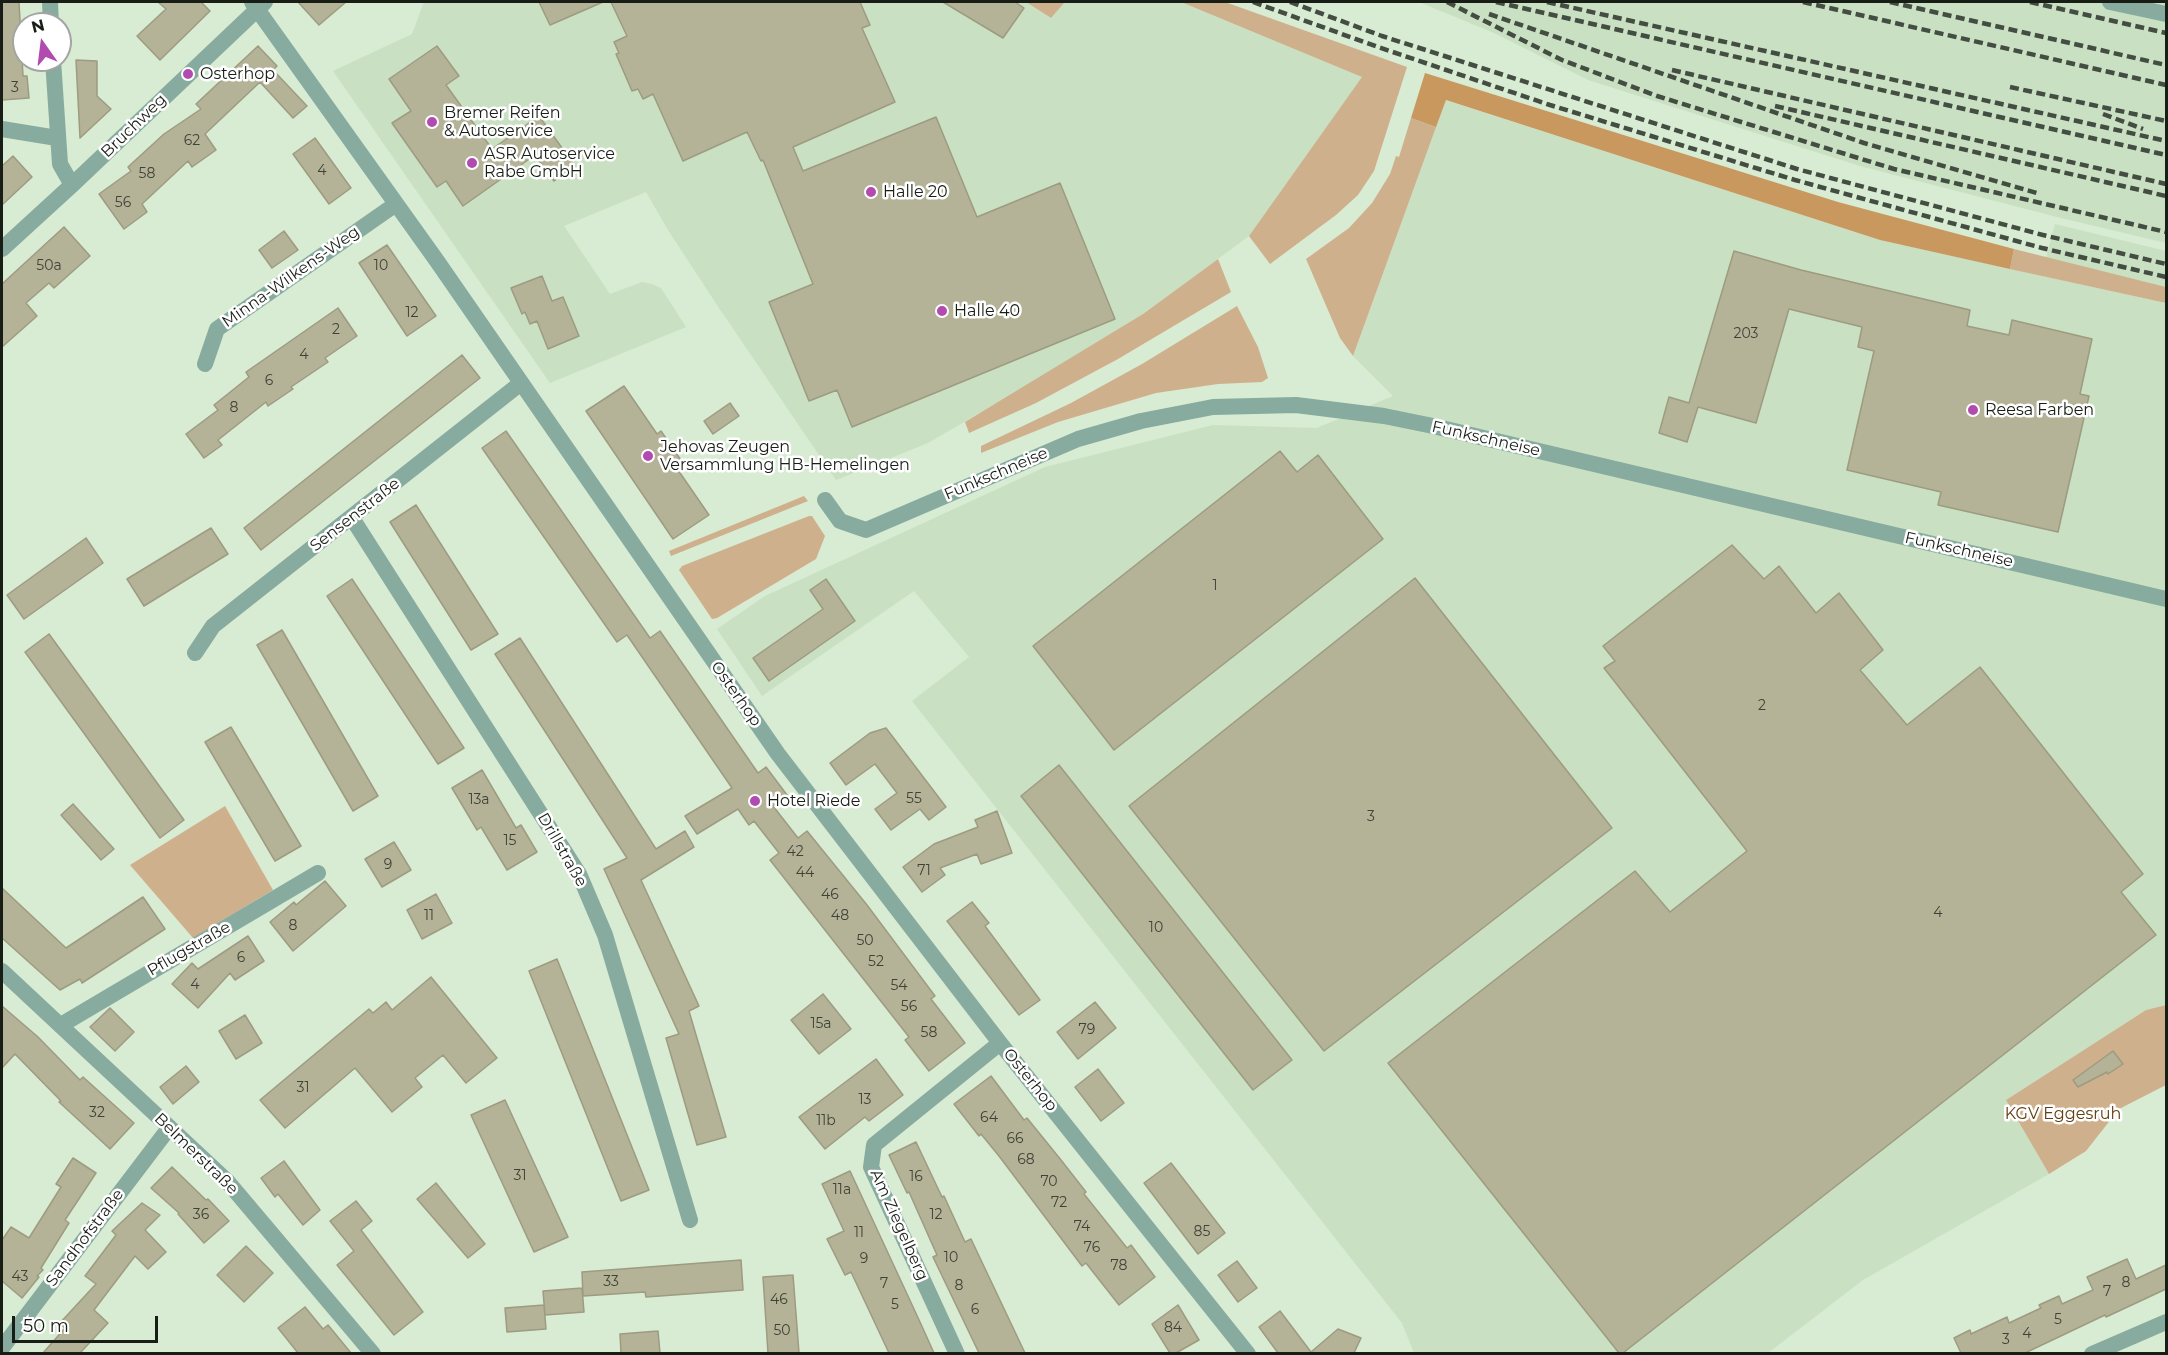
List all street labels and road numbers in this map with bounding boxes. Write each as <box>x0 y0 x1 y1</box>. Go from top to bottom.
street label: Bruchweg <box>97 90 171 162</box>
street label: Minna-Wilkens-Weg <box>219 222 363 332</box>
street label: Funkschneise <box>1430 417 1542 461</box>
street label: Funkschneise <box>941 444 1051 504</box>
street label: Sensenstraße <box>306 474 404 556</box>
street label: Funkschneise <box>1903 528 2015 572</box>
street label: Osterhop <box>707 658 765 730</box>
street label: Drillstraße <box>533 810 591 890</box>
street label: Pflugstraße <box>144 917 234 981</box>
street label: Osterhop <box>999 1045 1061 1115</box>
street label: Belmerstraße <box>150 1109 242 1199</box>
street label: Am Ziegelberg <box>866 1166 932 1284</box>
street label: Sandhofstraße <box>42 1185 128 1291</box>

